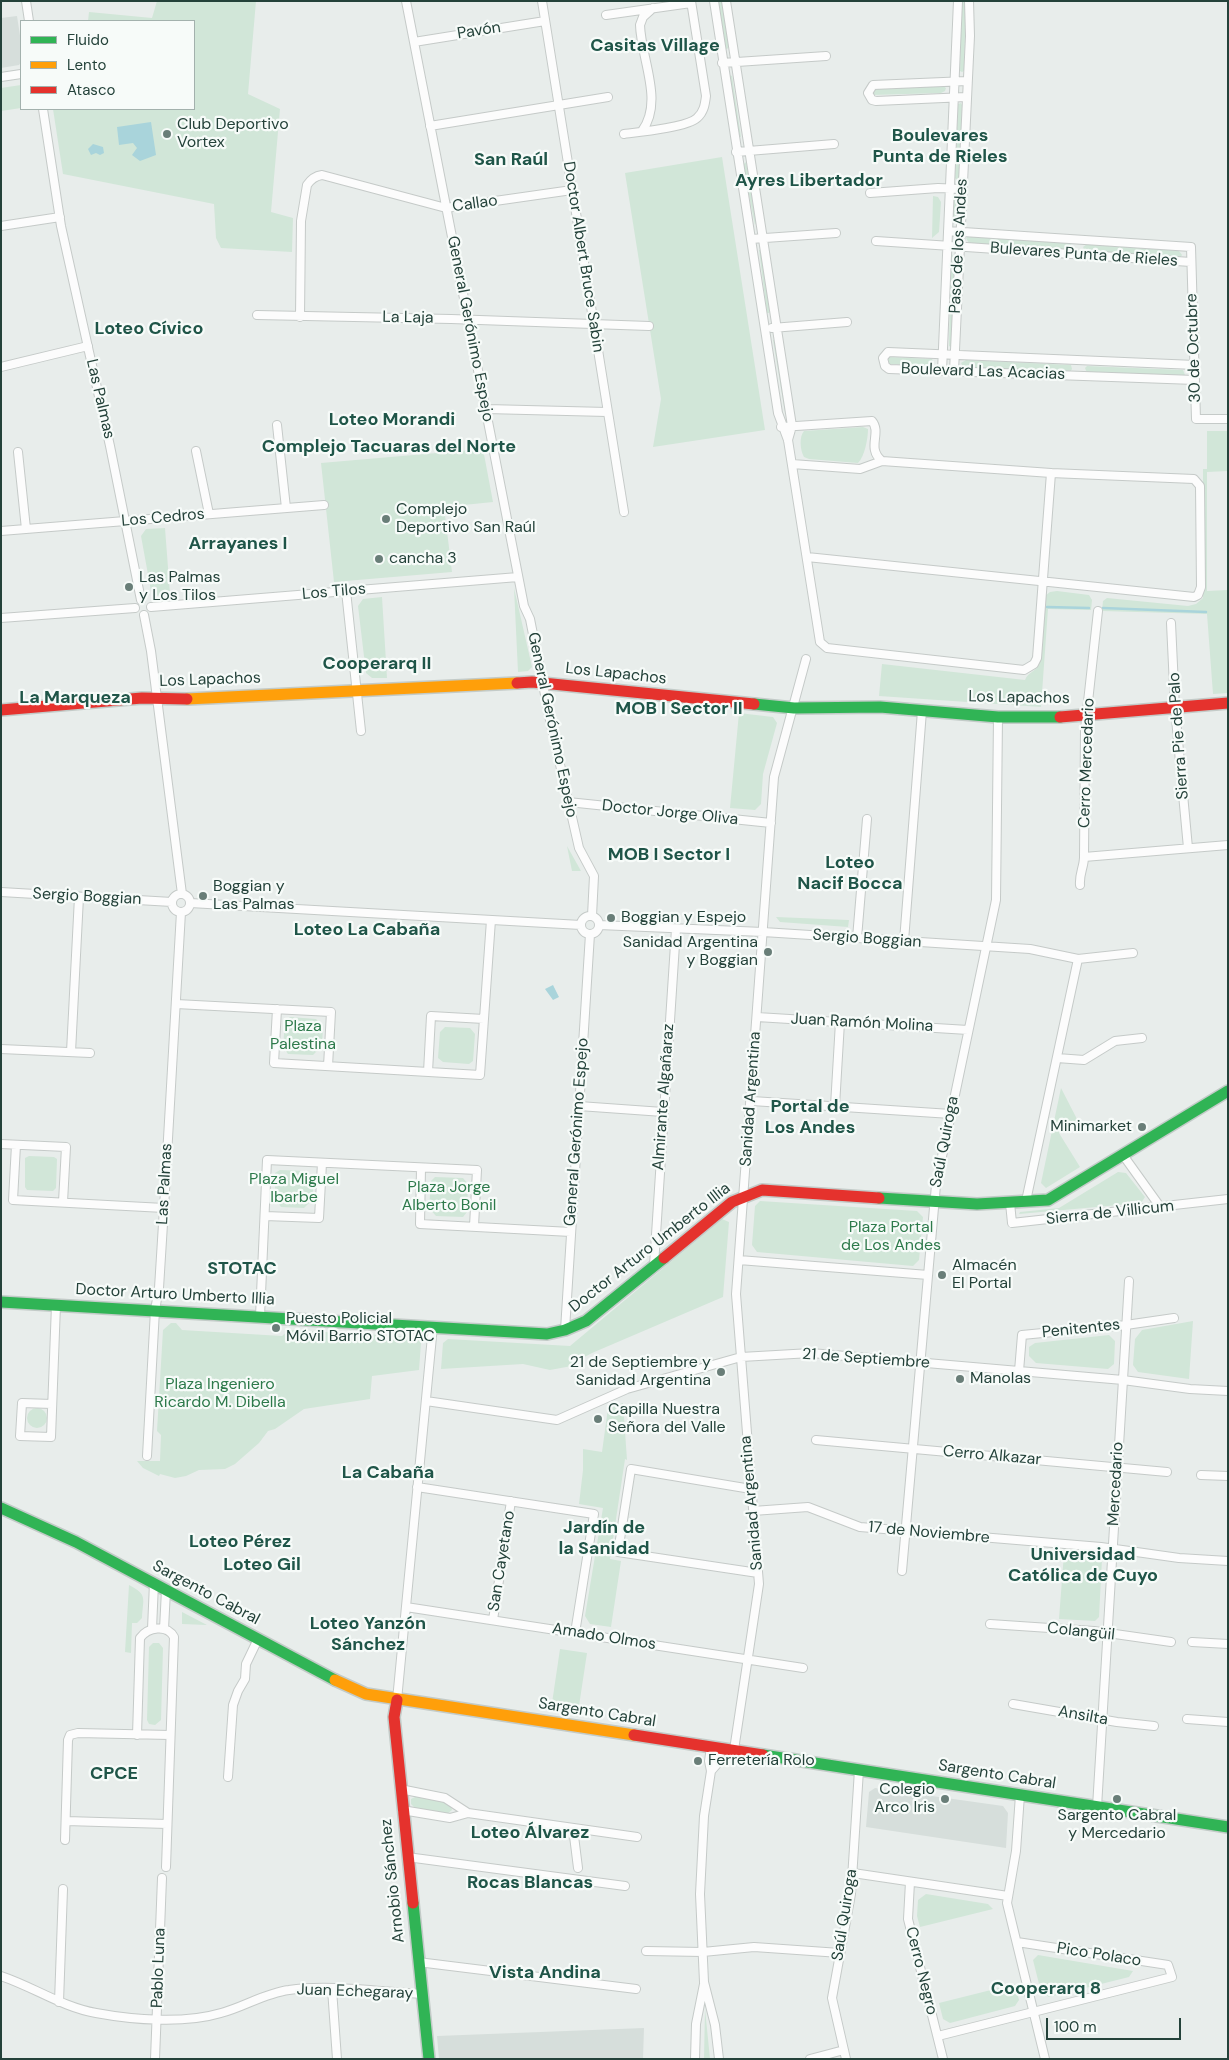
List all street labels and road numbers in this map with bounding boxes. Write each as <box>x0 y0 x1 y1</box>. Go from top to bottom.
street label: Pavón <box>456 18 502 44</box>
street label: Doctor Albert Bruce Sabin <box>558 160 608 354</box>
street label: Paso de los Andes <box>946 178 972 314</box>
street label: Callao <box>451 191 499 217</box>
street label: General Gerónimo Espejo <box>443 234 497 424</box>
street label: Bulevares Punta de Rieles <box>989 239 1179 271</box>
street label: 30 de Octubre <box>1182 293 1206 403</box>
street label: La Laja <box>382 308 434 328</box>
street label: Las Palmas <box>81 357 119 441</box>
street label: Boulevard Las Acacias <box>900 360 1066 384</box>
street label: Los Cedros <box>121 505 205 531</box>
street label: Los Tilos <box>301 580 367 604</box>
street label: General Gerónimo Espejo <box>523 631 581 819</box>
street label: Los Lapachos <box>564 659 668 689</box>
street label: Los Lapachos <box>159 669 261 691</box>
street label: Sierra Pie de Palo <box>1165 672 1193 800</box>
street label: Los Lapachos <box>968 688 1070 708</box>
street label: Cerro Mercedario <box>1075 698 1099 828</box>
street label: Doctor Jorge Oliva <box>601 796 739 830</box>
street label: Sergio Boggian <box>32 885 142 909</box>
street label: Sergio Boggian <box>812 926 922 952</box>
street label: Juan Ramón Molina <box>790 1010 934 1036</box>
street label: Almirante Algañaraz <box>649 1023 679 1171</box>
street label: Sanidad Argentina <box>737 1031 765 1167</box>
street label: General Gerónimo Espejo <box>561 1037 593 1227</box>
street label: Saúl Quiroga <box>927 1095 963 1189</box>
street label: Las Palmas <box>153 1143 177 1225</box>
street label: Doctor Arturo Umberto Illia <box>566 1179 734 1317</box>
street label: Sierra de Villicum <box>1045 1197 1175 1229</box>
street label: Doctor Arturo Umberto Illia <box>75 1280 275 1310</box>
street label: Penitentes <box>1041 1315 1121 1343</box>
street label: 21 de Septiembre <box>801 1345 931 1373</box>
street label: Sanidad Argentina <box>737 1435 767 1571</box>
street label: Mercedario <box>1104 1441 1128 1527</box>
street label: Cerro Alkazar <box>942 1442 1042 1470</box>
street label: San Cayetano <box>485 1509 519 1613</box>
street label: 17 de Noviembre <box>868 1518 990 1548</box>
street label: Sargento Cabral <box>149 1557 263 1629</box>
street label: Amado Olmos <box>551 1619 657 1655</box>
street label: Colangüil <box>1046 1619 1116 1645</box>
street label: Sargento Cabral <box>537 1694 657 1732</box>
street label: Ansilta <box>1057 1702 1109 1730</box>
street label: Sargento Cabral <box>937 1756 1057 1794</box>
street label: Arnobio Sánchez <box>377 1818 409 1944</box>
street label: Saúl Quiroga <box>828 1868 862 1962</box>
street label: Cerro Negro <box>901 1925 941 2017</box>
street label: Pablo Luna <box>148 1927 170 2009</box>
street label: Pico Polaco <box>1055 1939 1143 1971</box>
street label: Juan Echegaray <box>296 1980 414 2004</box>

